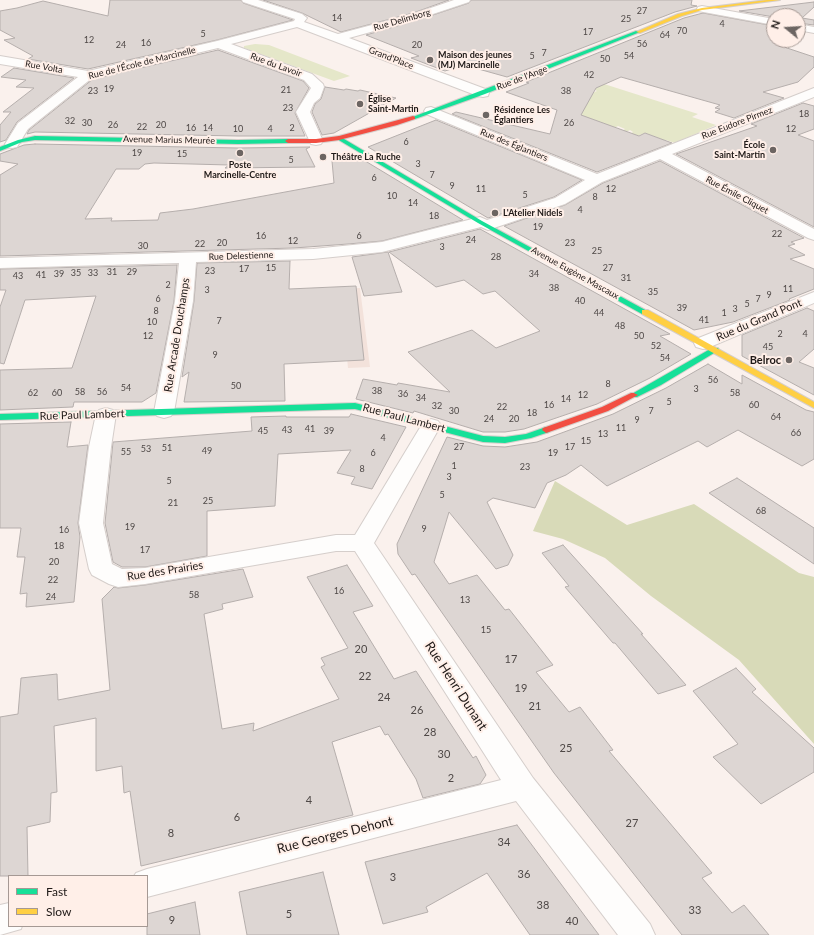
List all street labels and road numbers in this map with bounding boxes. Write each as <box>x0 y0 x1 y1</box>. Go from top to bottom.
street label: Rue Delimborg <box>372 7 432 33</box>
street label: Rue de l'École de Marcinelle <box>87 44 197 82</box>
street label: Grand'Place <box>367 45 415 71</box>
street label: Rue du Lavoir <box>249 51 303 79</box>
street label: Rue Volta <box>24 58 64 76</box>
street label: Rue de l'Ange <box>495 63 549 93</box>
street label: Rue Eudore Pirmez <box>700 105 774 141</box>
street label: Rue des Églantiers <box>478 126 550 164</box>
street label: Avenue Marius Meurée <box>123 134 215 146</box>
street label: Rue Émile Cliquet <box>704 174 770 216</box>
street label: Avenue Eugène Mascaux <box>529 244 621 302</box>
street label: Rue Delestienne <box>208 249 274 263</box>
street label: Rue Arcade Douchamps <box>161 277 193 393</box>
street label: Rue du Grand Pont <box>714 296 804 344</box>
street label: Rue Paul Lambert <box>361 401 447 435</box>
street label: Rue Paul Lambert <box>39 407 125 423</box>
street label: Rue des Prairies <box>126 558 204 584</box>
street label: Rue Henri Dunant <box>421 639 491 733</box>
street label: Rue Georges Dehont <box>275 813 395 857</box>

